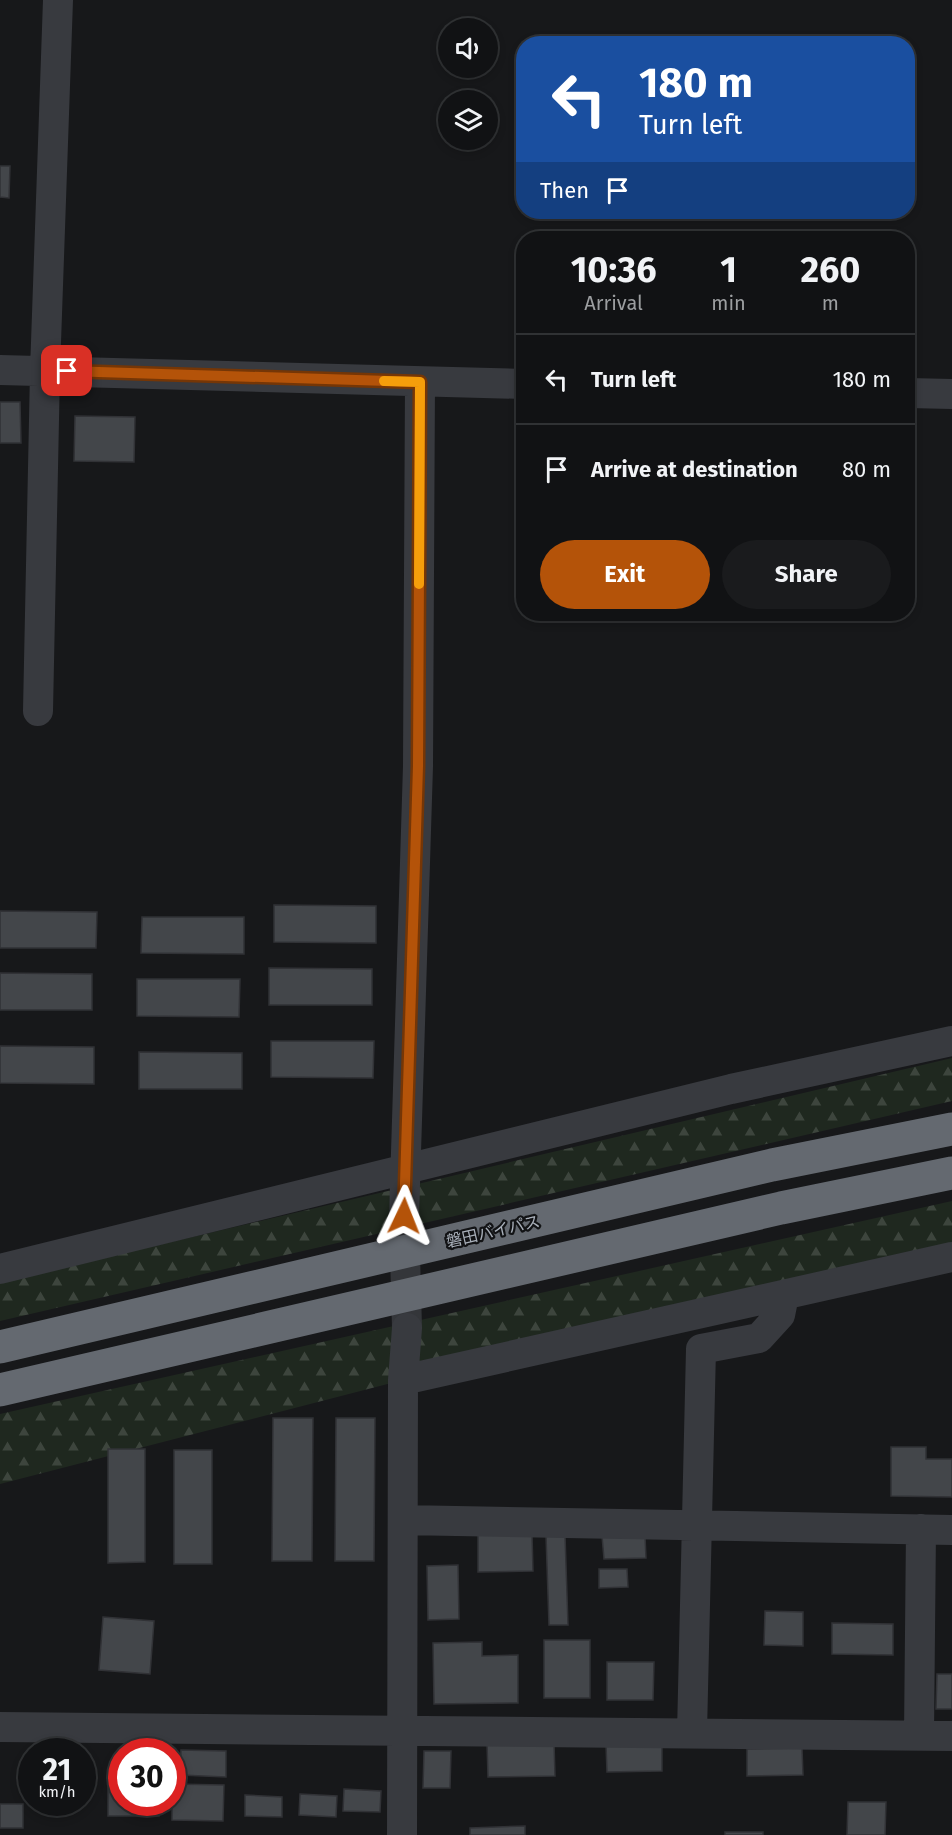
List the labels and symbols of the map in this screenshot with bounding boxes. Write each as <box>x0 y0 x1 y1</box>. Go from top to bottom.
pin <box>41 345 92 396</box>
position arrow <box>372 1184 436 1248</box>
street label: 磐田バイパス <box>444 1211 542 1252</box>
speed limit sign: 30 <box>108 1738 186 1816</box>

